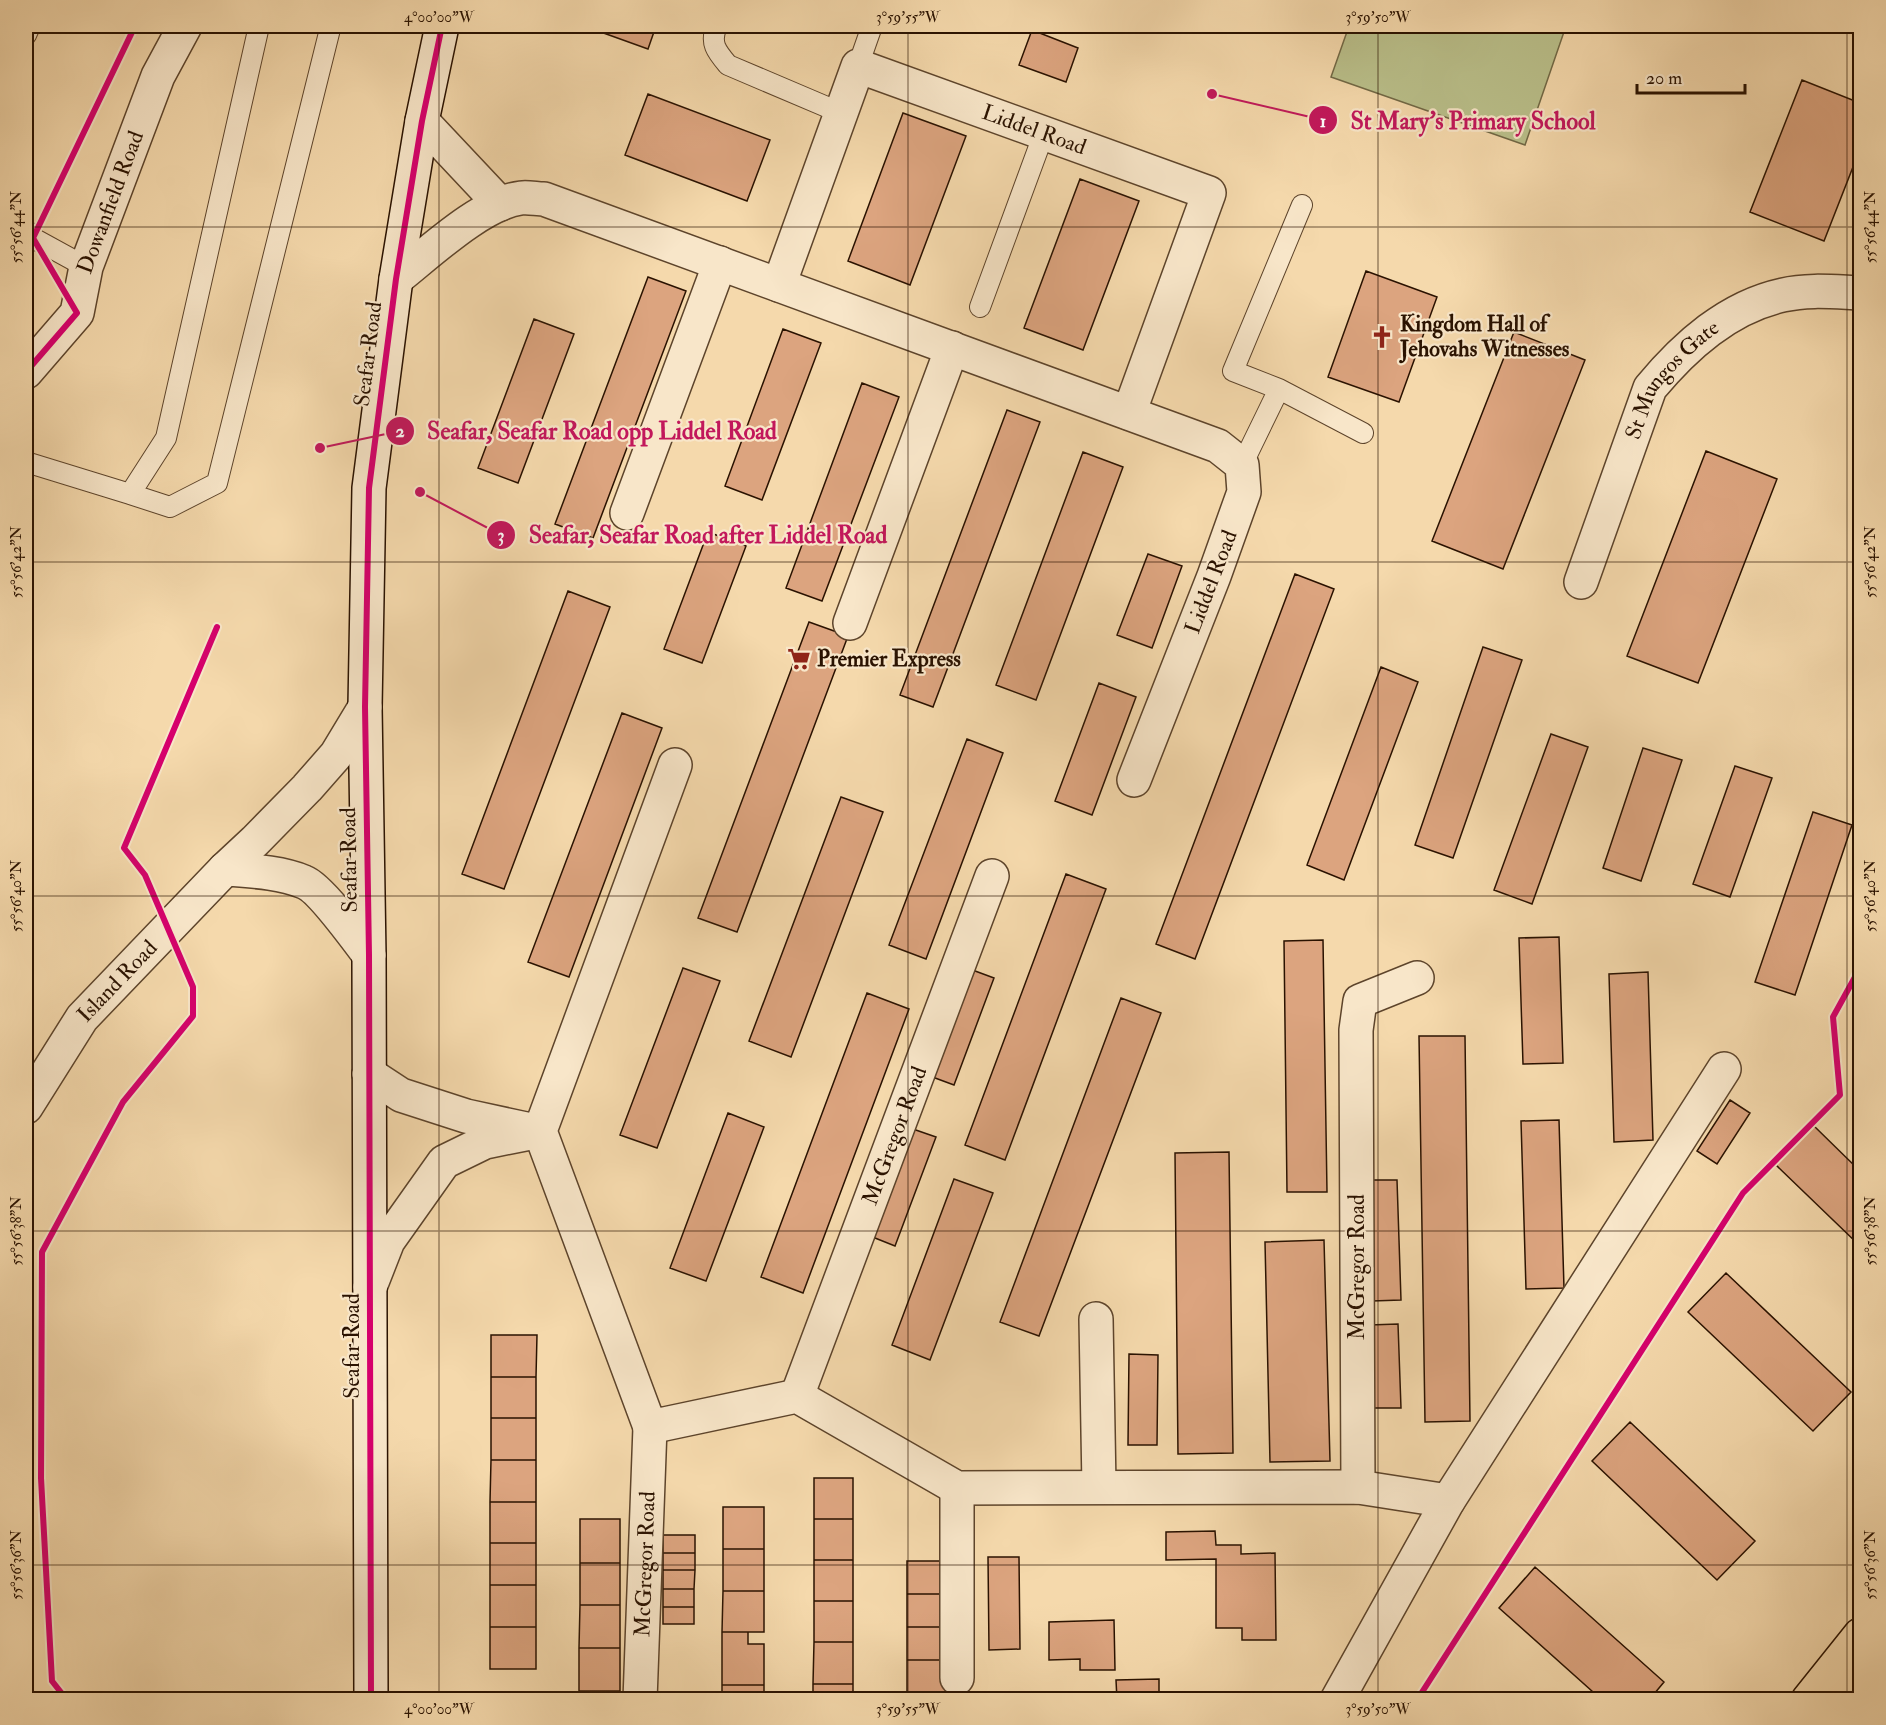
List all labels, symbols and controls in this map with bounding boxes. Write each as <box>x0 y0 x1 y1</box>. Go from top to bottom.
text: 4°00'00"W <box>404 8 475 27</box>
text: 3°59'55"W <box>876 8 941 27</box>
text: 3°59'50"W <box>1345 8 1411 27</box>
scale bar <box>1637 57 1745 95</box>
text: 20 m <box>1646 67 1682 90</box>
street label: Liddel Road <box>978 98 1090 161</box>
callout: St Mary's Primary School <box>1308 99 1607 141</box>
text: St Mary's Primary School <box>1350 106 1596 137</box>
text: 1 <box>1320 110 1326 133</box>
street label: Dowanfield Road <box>71 127 150 278</box>
text: 55°56'44"N <box>7 190 26 263</box>
text: 55°56'44"N <box>1861 190 1880 263</box>
street label: Seafar Road <box>348 300 388 408</box>
place label: Kingdom Hall of Jehovahs Witnesses <box>1399 310 1570 364</box>
street label: St Mungos Gate <box>1619 314 1724 443</box>
church icon: Kingdom Hall of Jehovahs Witnesses <box>1369 324 1395 350</box>
callout: Seafar, Seafar Road opp Liddel Road <box>385 410 789 452</box>
text: Seafar, Seafar Road opp Liddel Road <box>427 416 777 447</box>
text: 2 <box>395 420 405 443</box>
callout: Seafar, Seafar Road after Liddel Road <box>486 514 899 556</box>
text: Seafar, Seafar Road after Liddel Road <box>529 520 887 551</box>
text: 3 <box>498 524 505 547</box>
text: 55°56'42"N <box>7 525 26 598</box>
text: 55°56'42"N <box>1861 525 1880 598</box>
street label: Liddel Road <box>1178 526 1244 638</box>
place label: Premier Express <box>817 645 961 674</box>
supermarket icon: Premier Express <box>786 646 812 672</box>
street label: Seafar Road <box>334 807 364 913</box>
text: 55°56'40"N <box>7 859 26 932</box>
text: 55°56'40"N <box>1861 859 1880 932</box>
street label: Island Road <box>71 934 163 1028</box>
street label: McGregor Road <box>856 1062 933 1209</box>
street label: McGregor Road <box>1343 1194 1371 1340</box>
text: 55°56'38"N <box>7 1196 26 1266</box>
text: 55°56'38"N <box>1861 1196 1880 1266</box>
street label: Seafar Road <box>338 1293 366 1399</box>
street label: McGregor Road <box>628 1491 662 1638</box>
text: 55°56'36"N <box>7 1530 26 1600</box>
text: 55°56'36"N <box>1861 1530 1880 1600</box>
text: 4°00'00"W <box>404 1700 475 1719</box>
text: 3°59'55"W <box>876 1700 941 1719</box>
text: 3°59'50"W <box>1345 1700 1411 1719</box>

